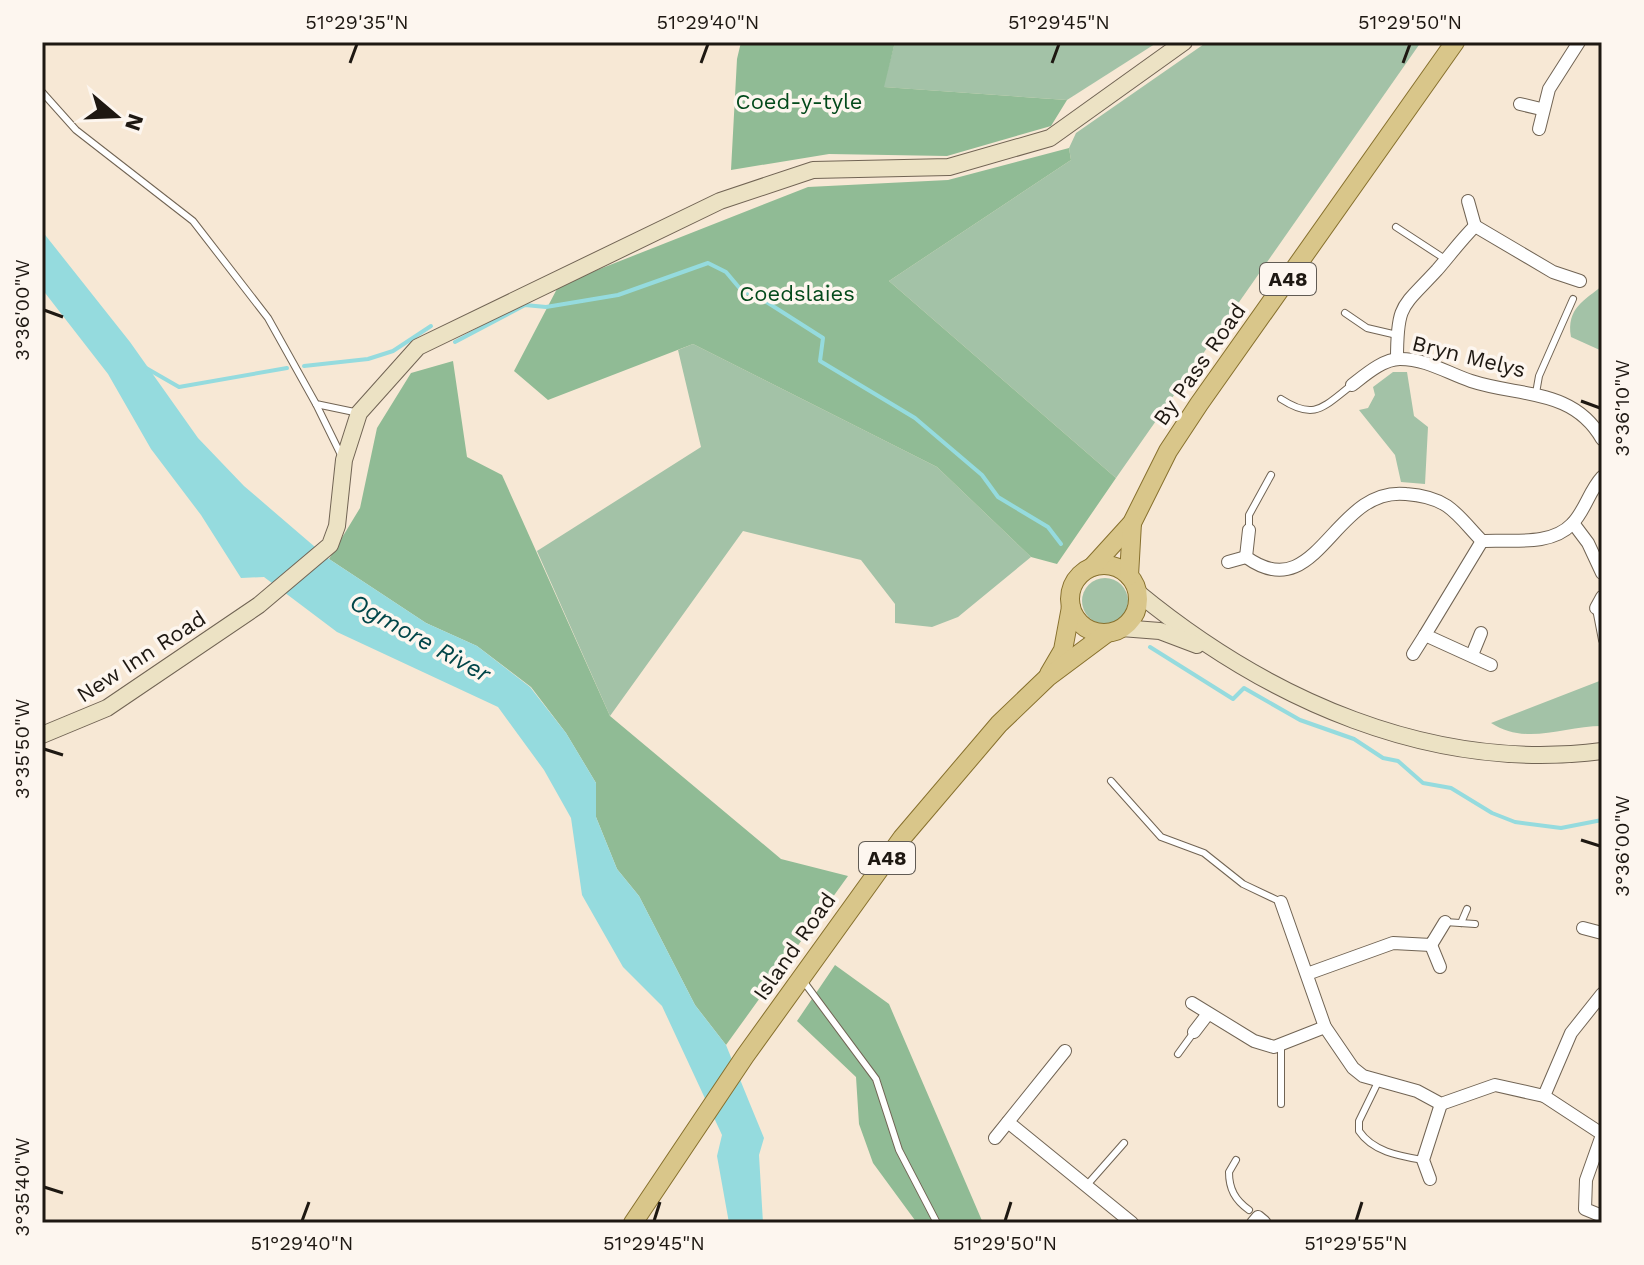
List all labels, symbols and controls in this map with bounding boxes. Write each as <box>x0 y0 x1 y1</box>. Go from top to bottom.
text: 51°29'35"N <box>305 10 409 34</box>
text: 51°29'40"N <box>657 10 759 34</box>
text: 51°29'45"N <box>1008 10 1110 34</box>
text: 51°29'50"N <box>1358 10 1462 34</box>
north arrow <box>76 76 156 156</box>
park label: Coed-y-tyle <box>736 89 862 114</box>
text: N <box>120 111 149 134</box>
text: 3°36'00"W <box>10 259 34 361</box>
road number: A48 <box>1260 263 1316 295</box>
park label: Coedslaies <box>739 281 855 306</box>
street label: By Pass Road <box>1148 299 1251 430</box>
street label: Bryn Melys <box>1410 330 1528 383</box>
text: 3°36'10"W <box>1610 360 1634 456</box>
water label: Ogmore River <box>345 588 497 689</box>
street label: New Inn Road <box>72 605 210 707</box>
text: 3°35'50"W <box>10 699 34 799</box>
text: 3°36'00"W <box>1610 795 1634 897</box>
road number: A48 <box>859 842 915 874</box>
street label: Island Road <box>748 888 841 1005</box>
text: 3°35'40"W <box>10 1138 34 1236</box>
text: 51°29'40"N <box>251 1231 353 1255</box>
text: 51°29'45"N <box>603 1231 705 1255</box>
text: 51°29'50"N <box>953 1231 1057 1255</box>
text: 51°29'55"N <box>1304 1231 1408 1255</box>

